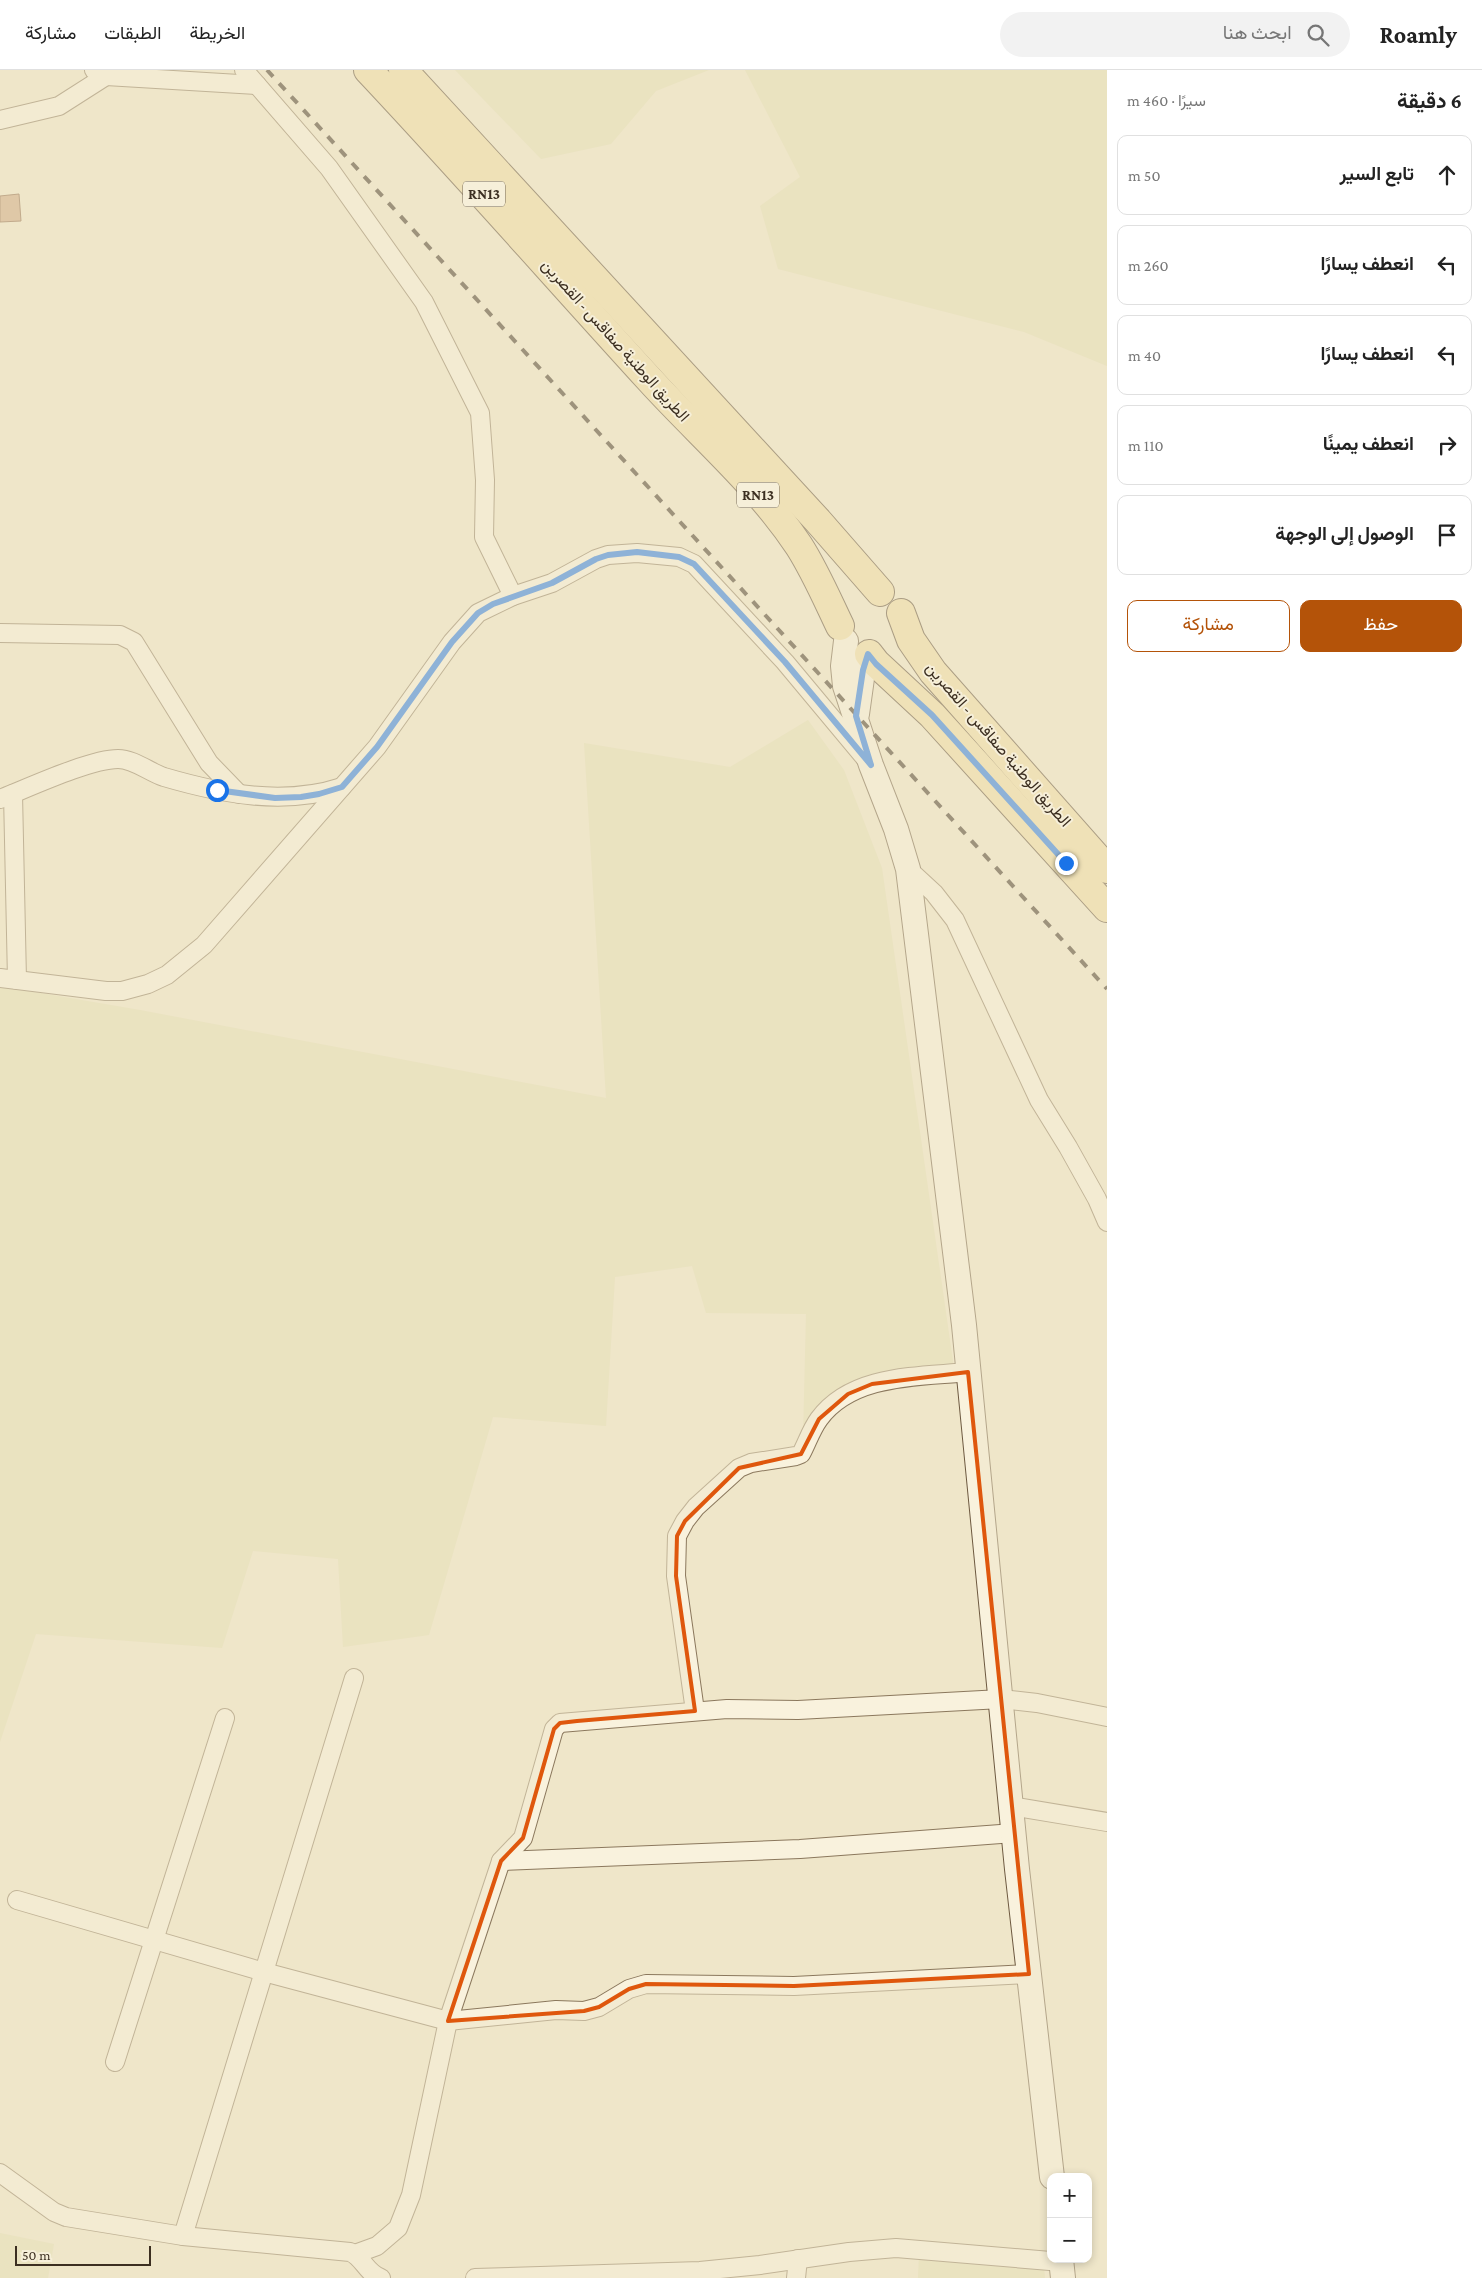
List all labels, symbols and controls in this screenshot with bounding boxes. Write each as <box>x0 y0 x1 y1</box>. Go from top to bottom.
search box <box>1000 12 1350 57</box>
icon: search <box>1304 21 1332 49</box>
text: Roamly <box>1380 21 1457 48</box>
text: ابحث هنا <box>1223 22 1292 43</box>
text: مشاركة <box>25 23 76 43</box>
text: الطبقات <box>104 23 161 43</box>
text: الخريطة <box>189 23 245 43</box>
text: 6 دقيقة <box>1397 89 1462 113</box>
text: سيرًا · 460 m <box>1127 92 1206 109</box>
icon: ahead <box>1433 161 1461 189</box>
text: تابع السير <box>1339 163 1414 184</box>
text: 50 m <box>1128 167 1160 184</box>
road number: RN13 <box>463 182 505 206</box>
icon: left <box>1433 251 1461 279</box>
text: انعطف يسارًا <box>1320 253 1414 274</box>
street label: الطريق الوطنية صفاقس - القصرين <box>537 256 693 426</box>
text: 260 m <box>1128 257 1169 274</box>
icon: left <box>1433 341 1461 369</box>
text: انعطف يسارًا <box>1320 343 1414 364</box>
text: 40 m <box>1128 347 1161 364</box>
icon: right <box>1433 431 1461 459</box>
text: انعطف يمينًا <box>1323 433 1414 454</box>
text: 110 m <box>1128 437 1164 454</box>
road number: RN13 <box>737 482 779 508</box>
icon: arrive <box>1433 521 1461 549</box>
text: الوصول إلى الوجهة <box>1275 523 1414 544</box>
button: مشاركة <box>1127 600 1290 652</box>
button: حفظ <box>1300 600 1462 652</box>
street label: الطريق الوطنية صفاقس - القصرين <box>921 659 1074 831</box>
route start <box>206 779 229 802</box>
route end <box>1055 852 1078 875</box>
map controls <box>1047 2173 1092 2263</box>
button: + <box>1047 2173 1092 2218</box>
button: − <box>1047 2218 1092 2263</box>
scale bar <box>15 2243 151 2266</box>
text: 50 m <box>22 2247 50 2263</box>

